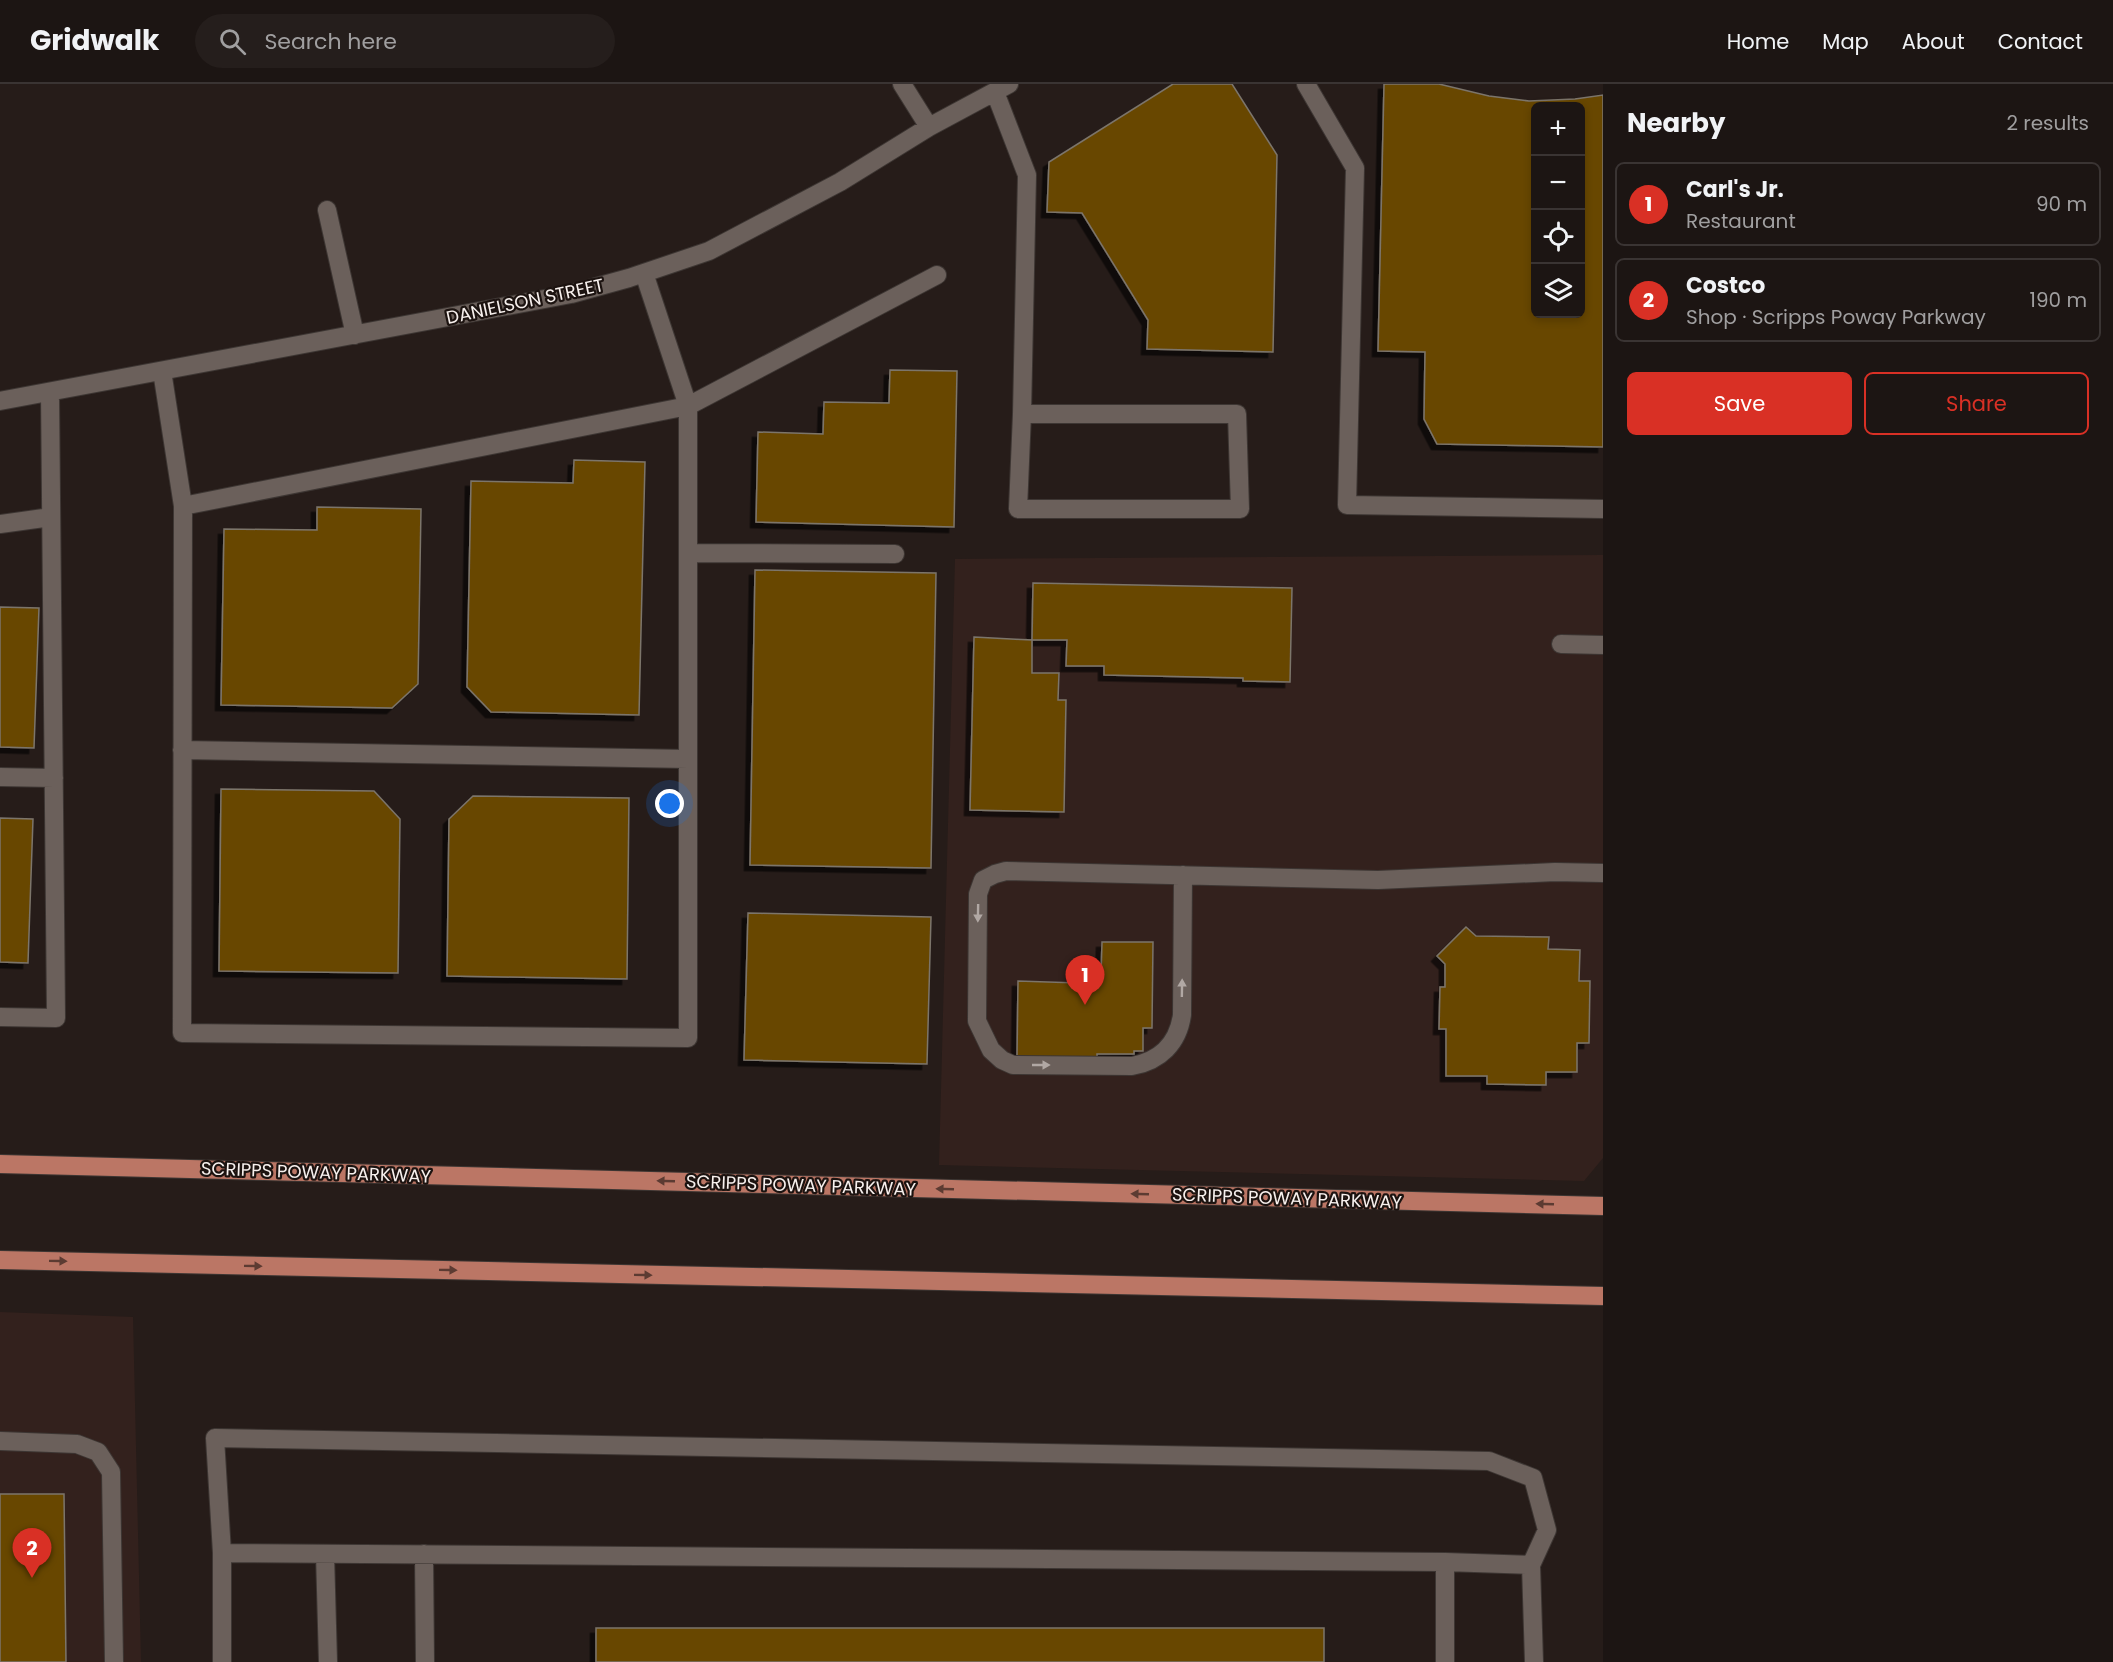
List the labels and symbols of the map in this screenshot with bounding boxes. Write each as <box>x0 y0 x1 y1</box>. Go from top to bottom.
street label: DANIELSON STREET <box>444 272 606 330</box>
your location <box>655 789 684 818</box>
one-way arrow <box>973 904 983 923</box>
pin: 1 <box>1066 956 1104 1005</box>
one-way arrow <box>1177 979 1187 998</box>
one-way arrow <box>1032 1060 1051 1070</box>
street label: SCRIPPS POWAY PARKWAY <box>201 1155 432 1189</box>
street label: SCRIPPS POWAY PARKWAY <box>686 1168 917 1202</box>
one-way arrow <box>656 1177 675 1186</box>
street label: SCRIPPS POWAY PARKWAY <box>1172 1181 1403 1215</box>
one-way arrow <box>935 1184 954 1193</box>
one-way arrow <box>1130 1189 1149 1198</box>
one-way arrow <box>1535 1200 1554 1209</box>
one-way arrow <box>49 1257 68 1266</box>
one-way arrow <box>244 1261 263 1271</box>
one-way arrow <box>439 1265 458 1275</box>
one-way arrow <box>634 1270 653 1279</box>
pin: 2 <box>12 1528 51 1578</box>

